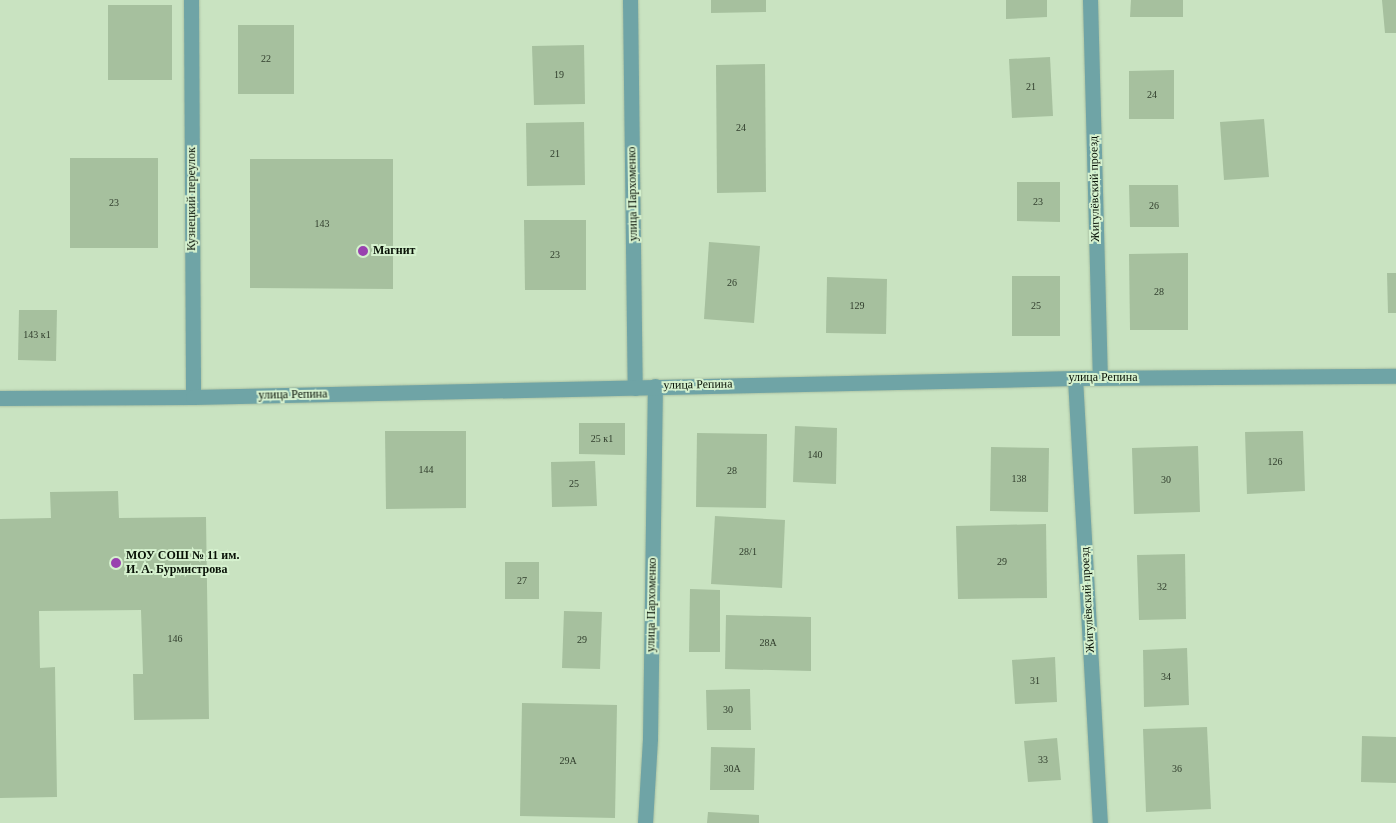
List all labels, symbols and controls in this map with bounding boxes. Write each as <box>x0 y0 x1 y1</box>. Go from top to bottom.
house number: 22 <box>261 53 271 65</box>
house number: 19 <box>554 69 564 81</box>
house number: 21 <box>1026 81 1036 93</box>
house number: 24 <box>1147 89 1157 101</box>
house number: 24 <box>736 122 746 134</box>
street label: Жигулёвский проезд <box>1087 136 1103 242</box>
street label: Кузнецкий переулок <box>185 147 199 251</box>
street label: улица Пархоменко <box>625 147 641 241</box>
house number: 21 <box>550 148 560 160</box>
house number: 23 <box>1033 196 1043 208</box>
house number: 23 <box>109 197 119 209</box>
house number: 26 <box>1149 200 1159 212</box>
house number: 143 <box>314 218 330 230</box>
place label: Магнит <box>373 244 415 258</box>
marker: Магнит <box>357 245 369 257</box>
house number: 23 <box>550 249 560 261</box>
house number: 26 <box>727 277 737 289</box>
house number: 28 <box>1154 286 1164 298</box>
house number: 129 <box>850 300 864 312</box>
house number: 25 <box>1031 300 1041 312</box>
house number: 143 к1 <box>23 329 51 341</box>
street label: улица Репина <box>1068 371 1138 385</box>
street label: улица Репина <box>663 377 733 393</box>
street label: улица Репина <box>258 387 328 403</box>
house number: 25 к1 <box>591 433 613 445</box>
house number: 140 <box>808 449 822 461</box>
house number: 126 <box>1268 456 1282 468</box>
house number: 144 <box>418 464 434 476</box>
house number: 28 <box>727 465 737 477</box>
house number: 138 <box>1012 473 1026 485</box>
house number: 30 <box>1161 474 1171 486</box>
house number: 25 <box>569 478 579 490</box>
house number: 28/1 <box>739 546 757 558</box>
street label: Жигулёвский проезд <box>1078 547 1098 653</box>
place label: МОУ СОШ № 11 им. И. А. Бурмистрова <box>126 549 239 577</box>
house number: 29 <box>997 556 1007 568</box>
marker: МОУ СОШ № 11 им. И. А. Бурмистрова <box>110 557 122 569</box>
street label: улица Пархоменко <box>644 558 660 652</box>
house number: 27 <box>517 575 527 587</box>
house number: 32 <box>1157 581 1167 593</box>
house number: 146 <box>168 633 182 645</box>
house number: 29 <box>577 634 587 646</box>
house number: 28А <box>759 637 777 649</box>
house number: 34 <box>1161 671 1171 683</box>
house number: 31 <box>1030 675 1040 687</box>
house number: 30 <box>723 704 733 716</box>
house number: 33 <box>1038 754 1048 766</box>
house number: 29А <box>559 755 577 767</box>
house number: 30А <box>723 763 741 775</box>
house number: 36 <box>1172 763 1182 775</box>

